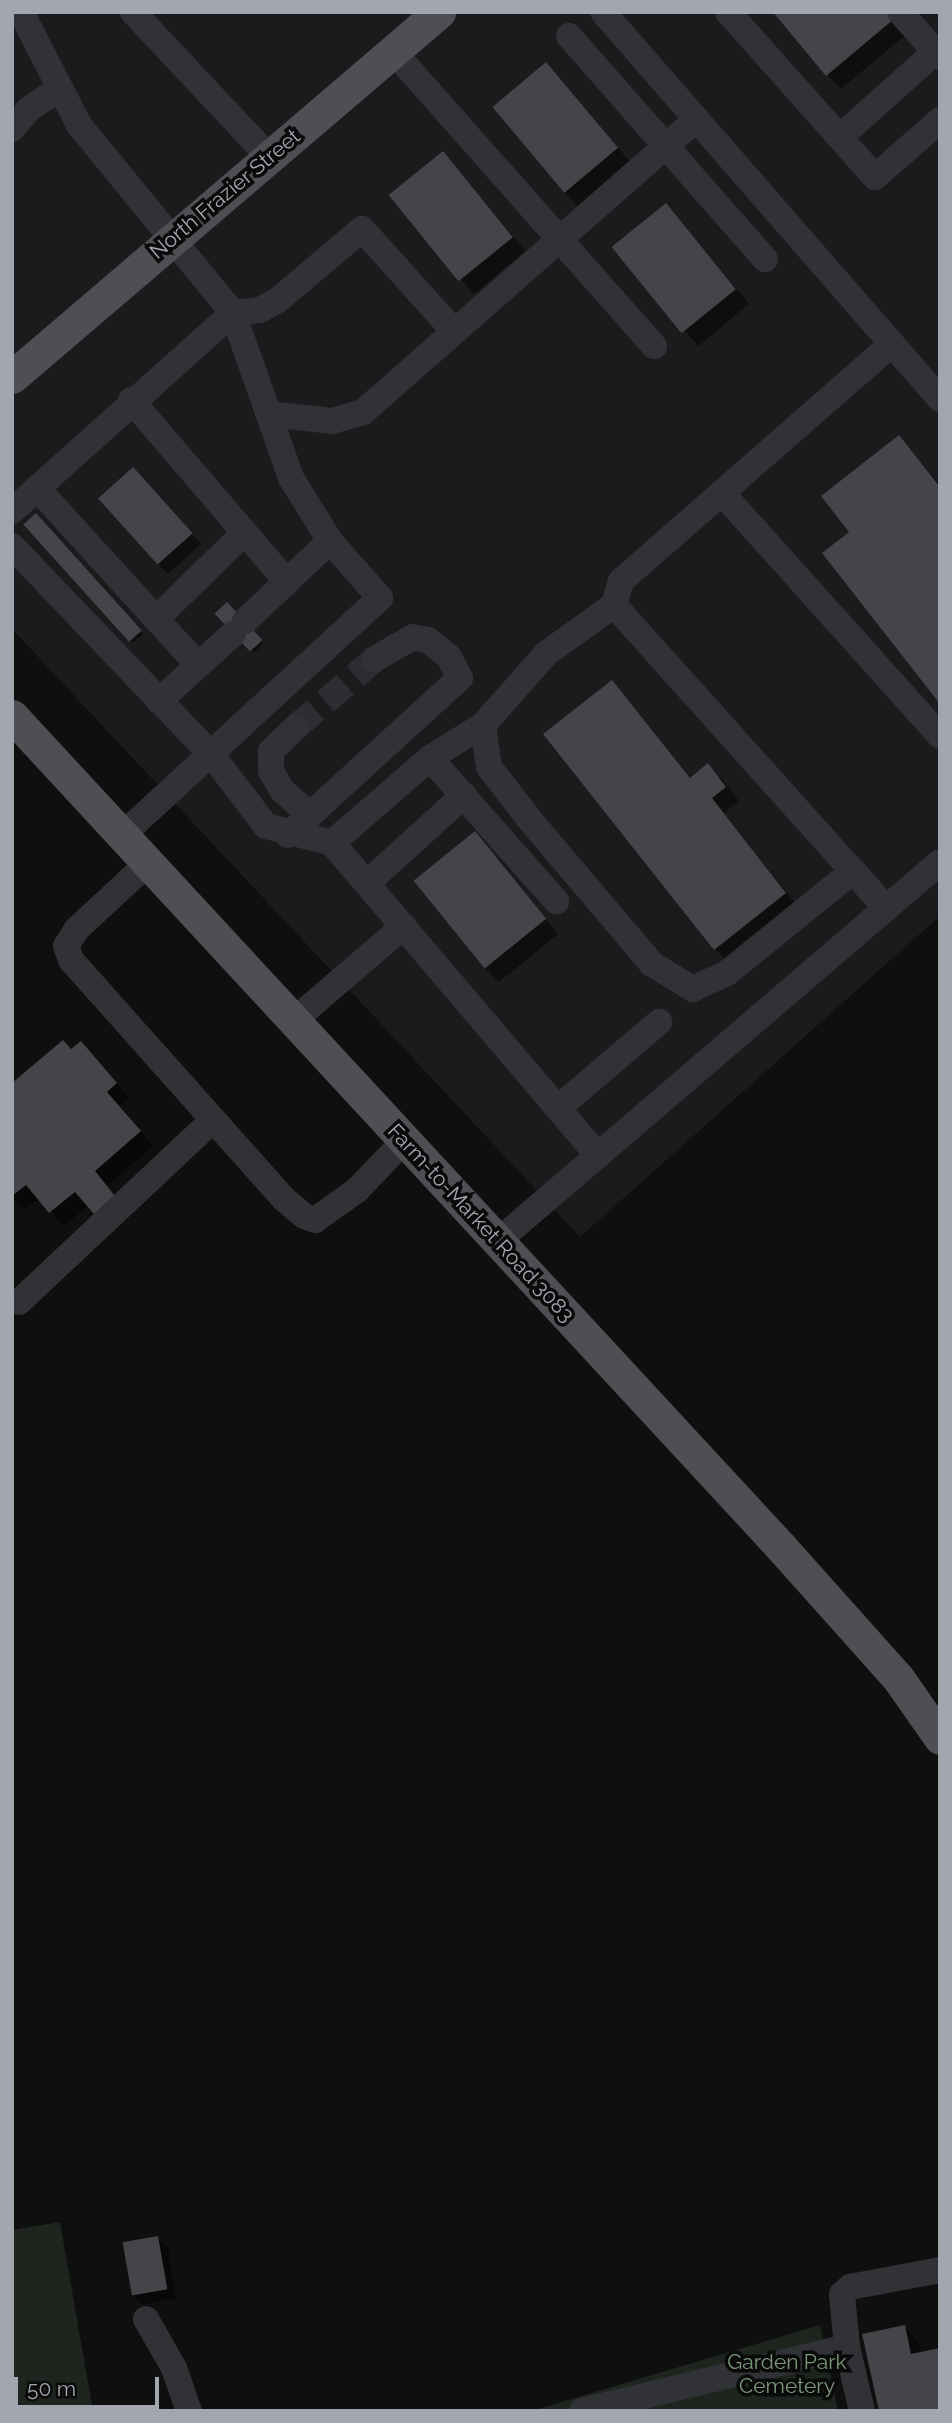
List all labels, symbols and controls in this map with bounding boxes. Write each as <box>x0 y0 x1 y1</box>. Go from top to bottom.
street label: North Frazier Street <box>144 124 306 264</box>
street label: Farm-to-Market Road 3083 <box>382 1119 580 1327</box>
park label: Garden Park Cemetery <box>727 2349 847 2399</box>
scale bar <box>18 2364 163 2408</box>
text: 50 m <box>27 2376 76 2401</box>

